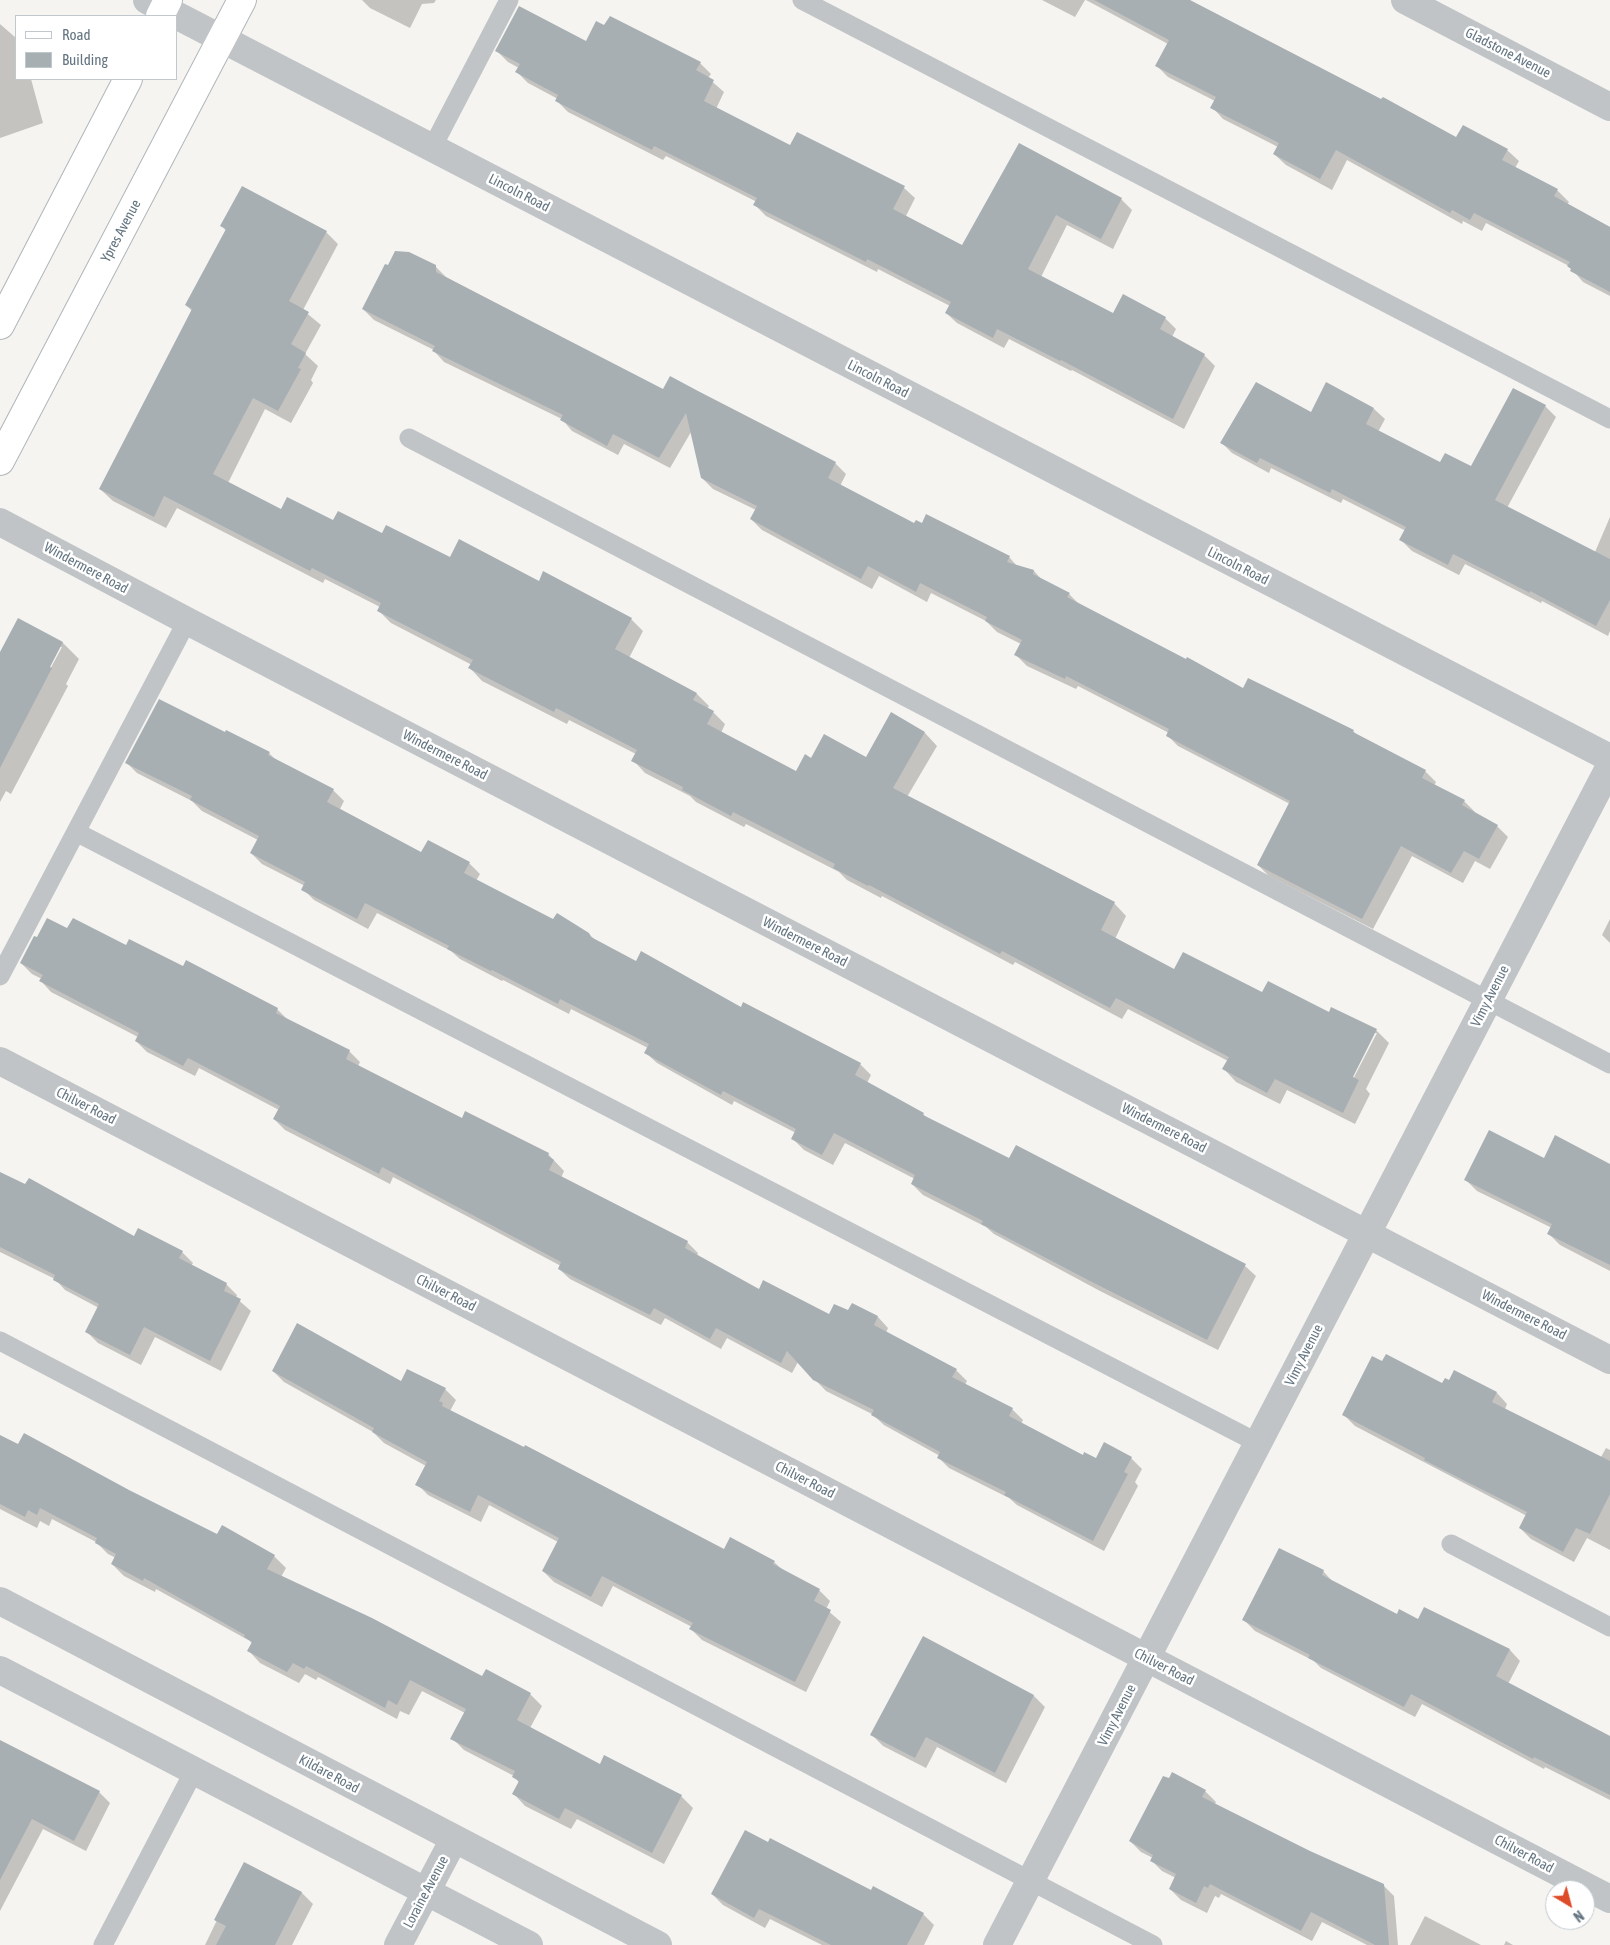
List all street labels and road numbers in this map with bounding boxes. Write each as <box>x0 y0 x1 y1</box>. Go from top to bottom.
street label: Gladstone Avenue <box>1463 24 1553 82</box>
street label: Lincoln Road <box>486 170 552 216</box>
street label: Ypres Avenue <box>98 197 144 265</box>
street label: Lincoln Road <box>845 356 911 402</box>
street label: Windermere Road <box>41 539 131 597</box>
street label: Lincoln Road <box>1205 543 1271 589</box>
street label: Windermere Road <box>400 726 490 784</box>
street label: Windermere Road <box>760 913 850 971</box>
street label: Vimy Avenue <box>1467 963 1513 1029</box>
street label: Chilver Road <box>53 1084 119 1128</box>
street label: Windermere Road <box>1119 1099 1209 1157</box>
street label: Chilver Road <box>413 1271 479 1315</box>
street label: Windermere Road <box>1479 1286 1569 1344</box>
street label: Vimy Avenue <box>1281 1322 1327 1388</box>
street label: Chilver Road <box>772 1458 838 1502</box>
street label: Chilver Road <box>1131 1645 1197 1689</box>
street label: Vimy Avenue <box>1094 1682 1140 1748</box>
street label: Kildare Road <box>296 1751 362 1797</box>
street label: Chilver Road <box>1492 1831 1556 1877</box>
street label: Loraine Avenue <box>400 1853 452 1931</box>

